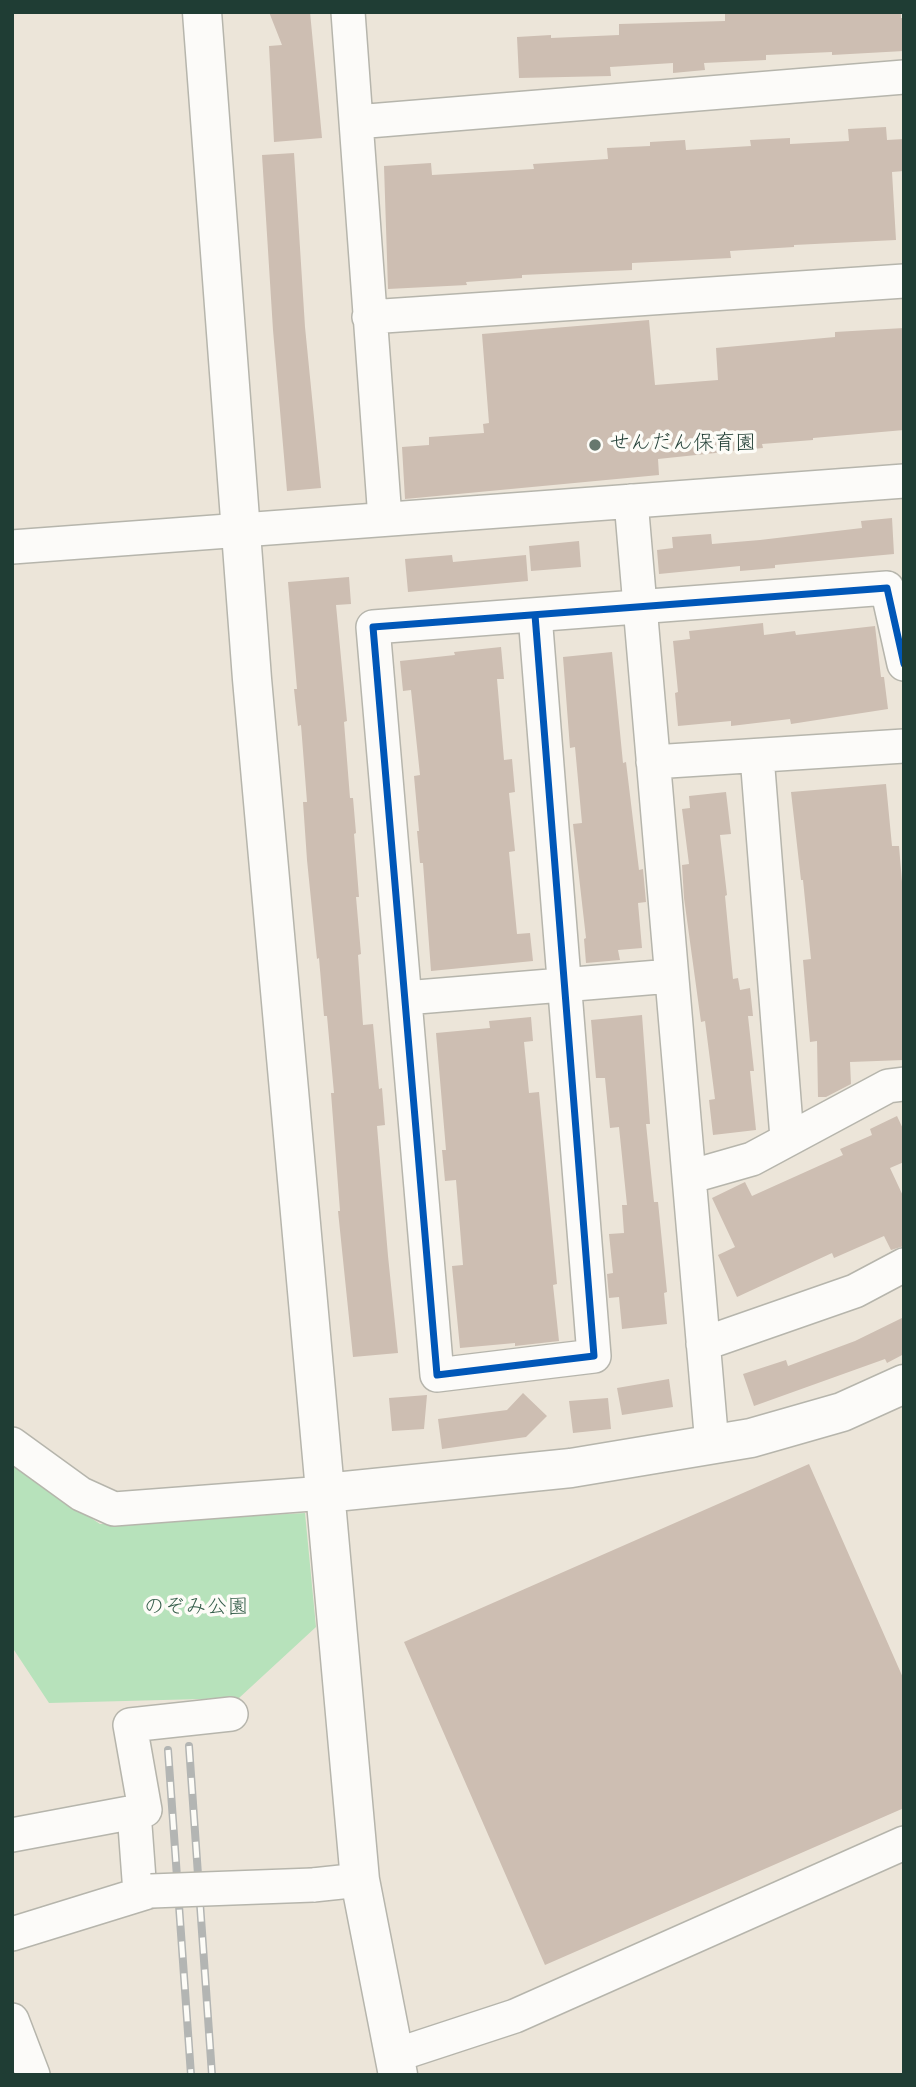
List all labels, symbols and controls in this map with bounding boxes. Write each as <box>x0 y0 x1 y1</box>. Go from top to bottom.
place label: せんだん保育園 <box>609 432 756 458</box>
marker: せんだん保育園 <box>587 437 603 453</box>
park label: のぞみ公園 <box>144 1596 248 1622</box>

